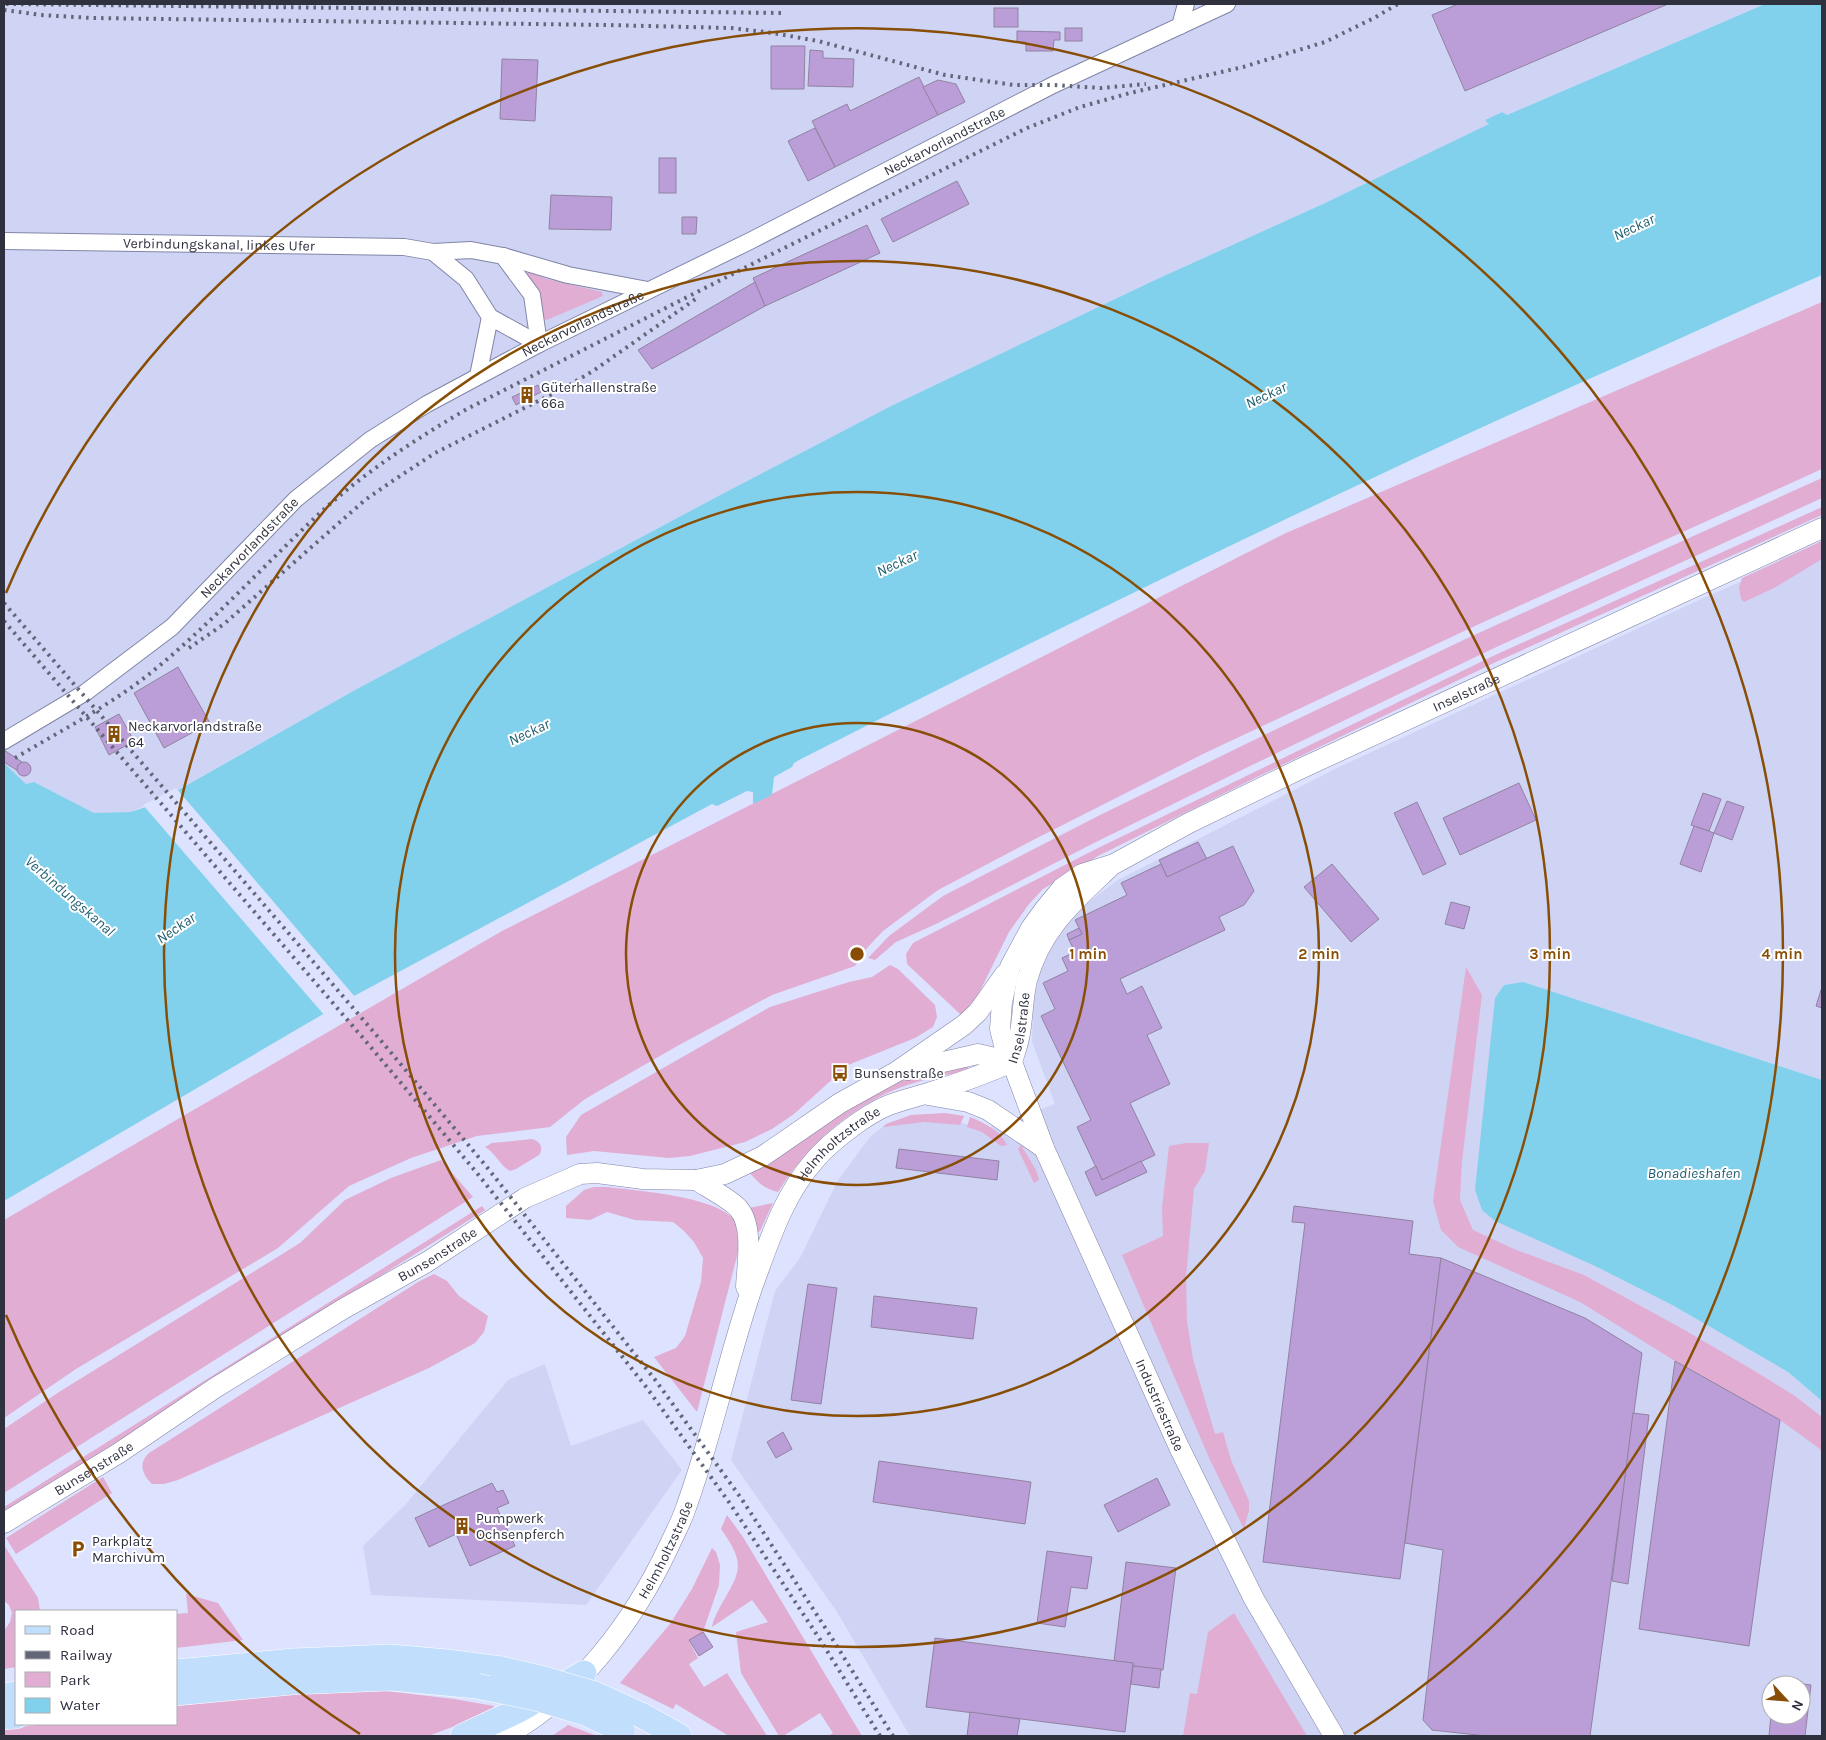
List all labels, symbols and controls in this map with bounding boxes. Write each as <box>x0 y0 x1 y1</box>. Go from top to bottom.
street label: Neckarvorlandstraße <box>881 103 1008 180</box>
water label: Neckar <box>1610 209 1658 244</box>
street label: Verbindungskanal, linkes Ufer <box>123 235 316 255</box>
street label: Neckarvorlandstraße <box>519 286 647 361</box>
water label: Neckar <box>1242 377 1290 412</box>
place label: Güterhallenstraße 66a <box>541 379 657 412</box>
building icon: Güterhallenstraße 66a <box>517 385 537 405</box>
street label: Neckarvorlandstraße <box>197 494 302 602</box>
water label: Neckar <box>873 545 921 580</box>
street label: Inselstraße <box>1430 670 1503 716</box>
water label: Neckar <box>505 714 553 749</box>
place label: Neckarvorlandstraße 64 <box>128 718 262 751</box>
building icon: Neckarvorlandstraße 64 <box>104 724 124 744</box>
water label: Verbindungskanal <box>21 852 119 940</box>
water label: Neckar <box>153 908 200 948</box>
centre of rings <box>848 945 866 963</box>
text: 1 min <box>1069 945 1107 963</box>
text: 2 min <box>1298 945 1340 963</box>
text: 3 min <box>1529 945 1571 963</box>
text: 4 min <box>1761 945 1803 963</box>
street label: Inselstraße <box>1004 991 1034 1066</box>
bus stop icon: Bunsenstraße <box>830 1063 850 1083</box>
place label: Bunsenstraße <box>854 1065 944 1082</box>
street label: Helmholtzstraße <box>793 1103 883 1185</box>
water label: Bonadieshafen <box>1647 1164 1741 1182</box>
street label: Bunsenstraße <box>395 1224 480 1286</box>
street label: Industriestraße <box>1132 1356 1188 1454</box>
street label: Bunsenstraße <box>51 1438 137 1499</box>
street label: Helmholtzstraße <box>635 1499 697 1602</box>
place label: Pumpwerk Ochsenpferch <box>476 1510 565 1543</box>
building icon: Pumpwerk Ochsenpferch <box>452 1516 472 1536</box>
place label: Parkplatz Marchivum <box>92 1533 165 1566</box>
parking icon: Parkplatz Marchivum <box>68 1539 88 1559</box>
legend <box>15 1610 178 1725</box>
text: Road <box>60 1621 95 1639</box>
text: Railway <box>60 1646 112 1664</box>
text: Park <box>60 1671 90 1689</box>
north arrow <box>1761 1675 1811 1725</box>
text: Water <box>60 1696 101 1714</box>
text: N <box>1787 1697 1807 1714</box>

